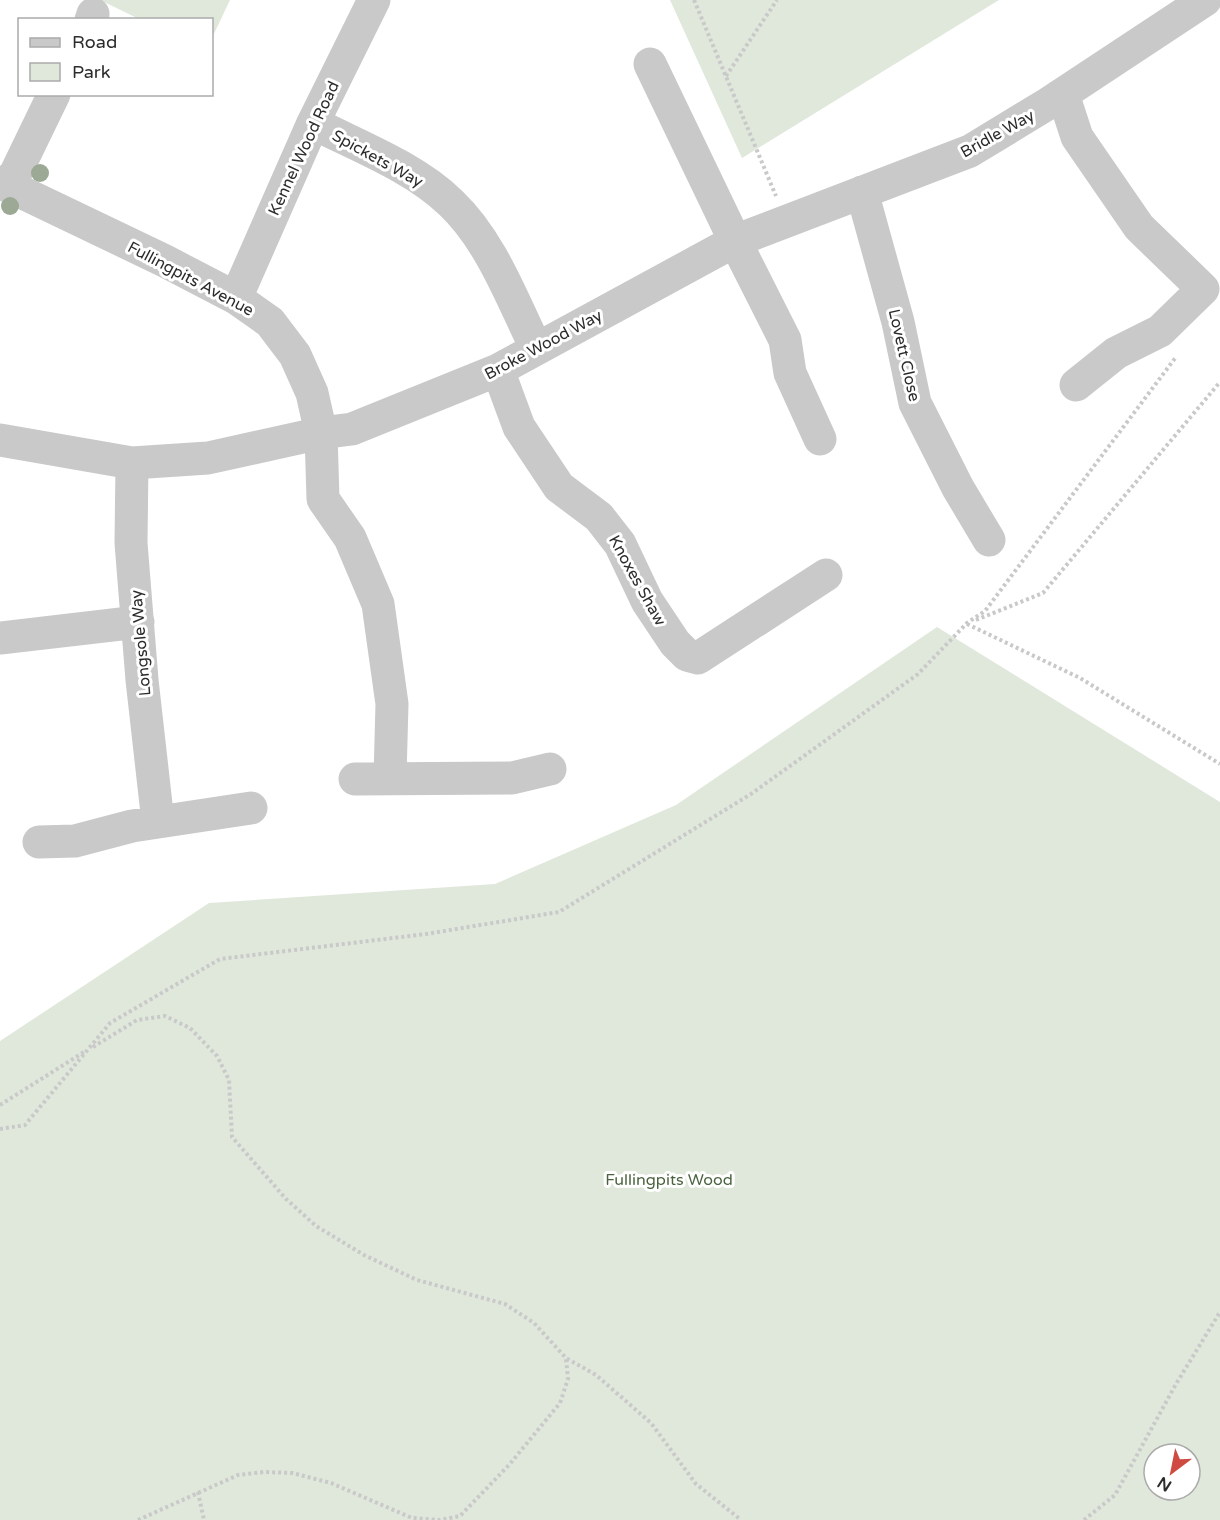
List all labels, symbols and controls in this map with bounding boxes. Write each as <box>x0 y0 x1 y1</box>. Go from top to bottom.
legend <box>18 18 213 96</box>
text: Road <box>72 31 117 53</box>
text: Park <box>72 61 111 83</box>
street label: Kennel Wood Road <box>264 78 344 219</box>
street label: Bridle Way <box>957 105 1038 162</box>
street label: Spickets Way <box>329 126 427 192</box>
street label: Fullingpits Avenue <box>124 237 257 321</box>
street label: Broke Wood Way <box>481 305 606 384</box>
street label: Lovett Close <box>884 307 924 403</box>
street label: Knoxes Shaw <box>604 532 670 629</box>
street label: Longsole Way <box>126 589 156 697</box>
park label: Fullingpits Wood <box>605 1170 733 1190</box>
north arrow <box>1142 1442 1202 1502</box>
text: N <box>1154 1472 1175 1496</box>

